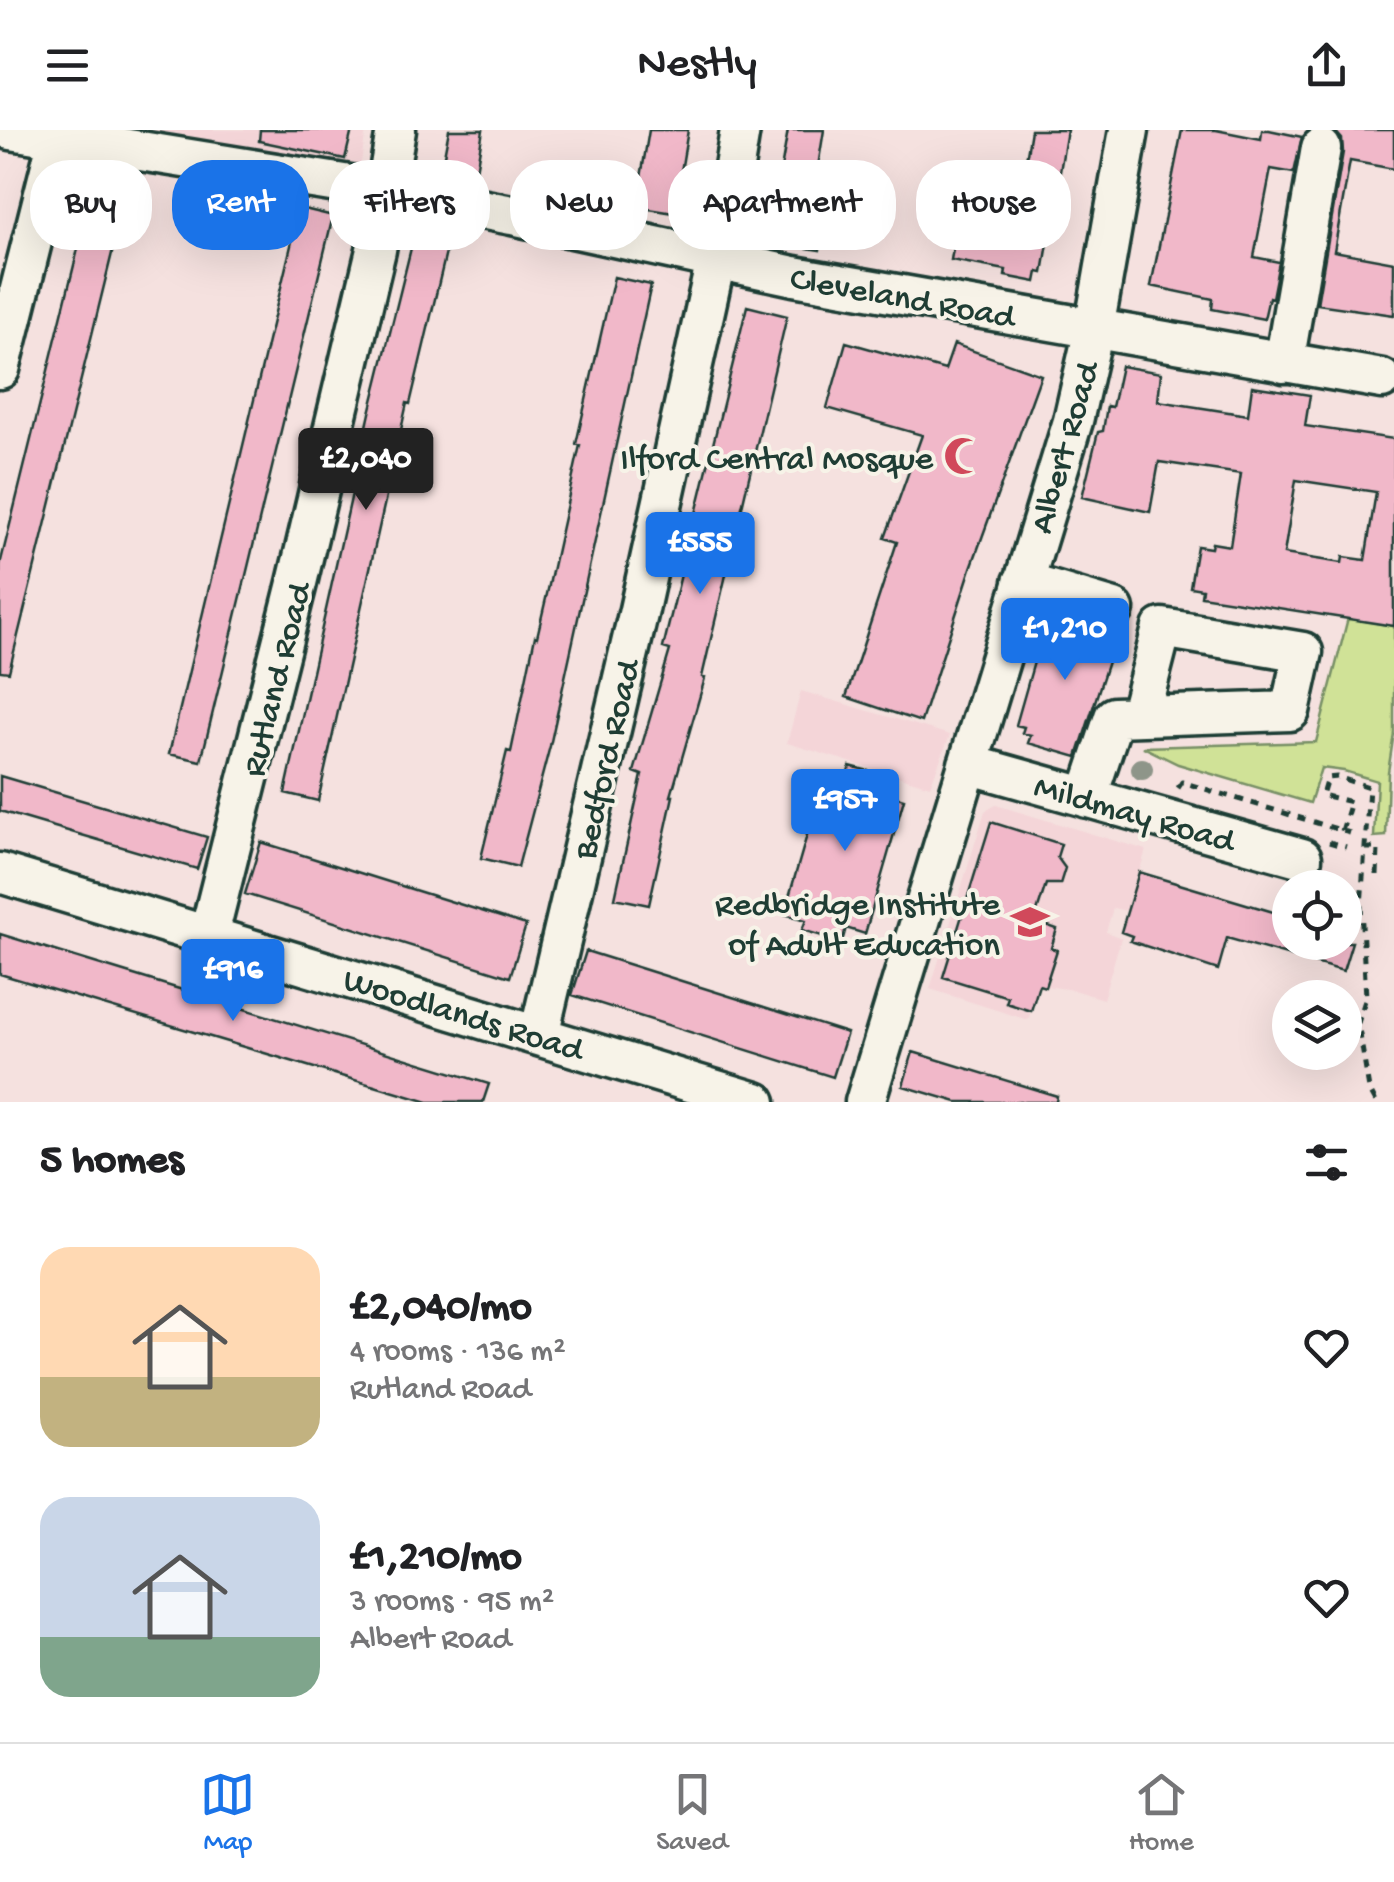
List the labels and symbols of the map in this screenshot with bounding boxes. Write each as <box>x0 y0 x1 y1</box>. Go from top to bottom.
street label: Cleveland Road <box>787 260 1020 341</box>
street label: Albert Road <box>1023 356 1112 539</box>
pin: £2,040 <box>285 428 447 513</box>
mosque icon: Ilford Central Mosque <box>942 435 984 477</box>
place label: Ilford Central Mosque <box>620 441 934 482</box>
pin: £555 <box>641 512 759 597</box>
street label: Rutland Road <box>235 577 324 781</box>
pin: £1,210 <box>984 598 1146 683</box>
street label: Bedford Road <box>566 654 653 865</box>
street label: Mildmay Road <box>1029 768 1241 865</box>
pin: £957 <box>786 769 904 854</box>
place label: Redbridge Institute of Adult Education <box>715 887 1001 968</box>
school or university icon: Redbridge Institute of Adult Education <box>1009 901 1051 943</box>
pin: £916 <box>174 939 292 1024</box>
street label: Woodlands Road <box>338 961 590 1074</box>

